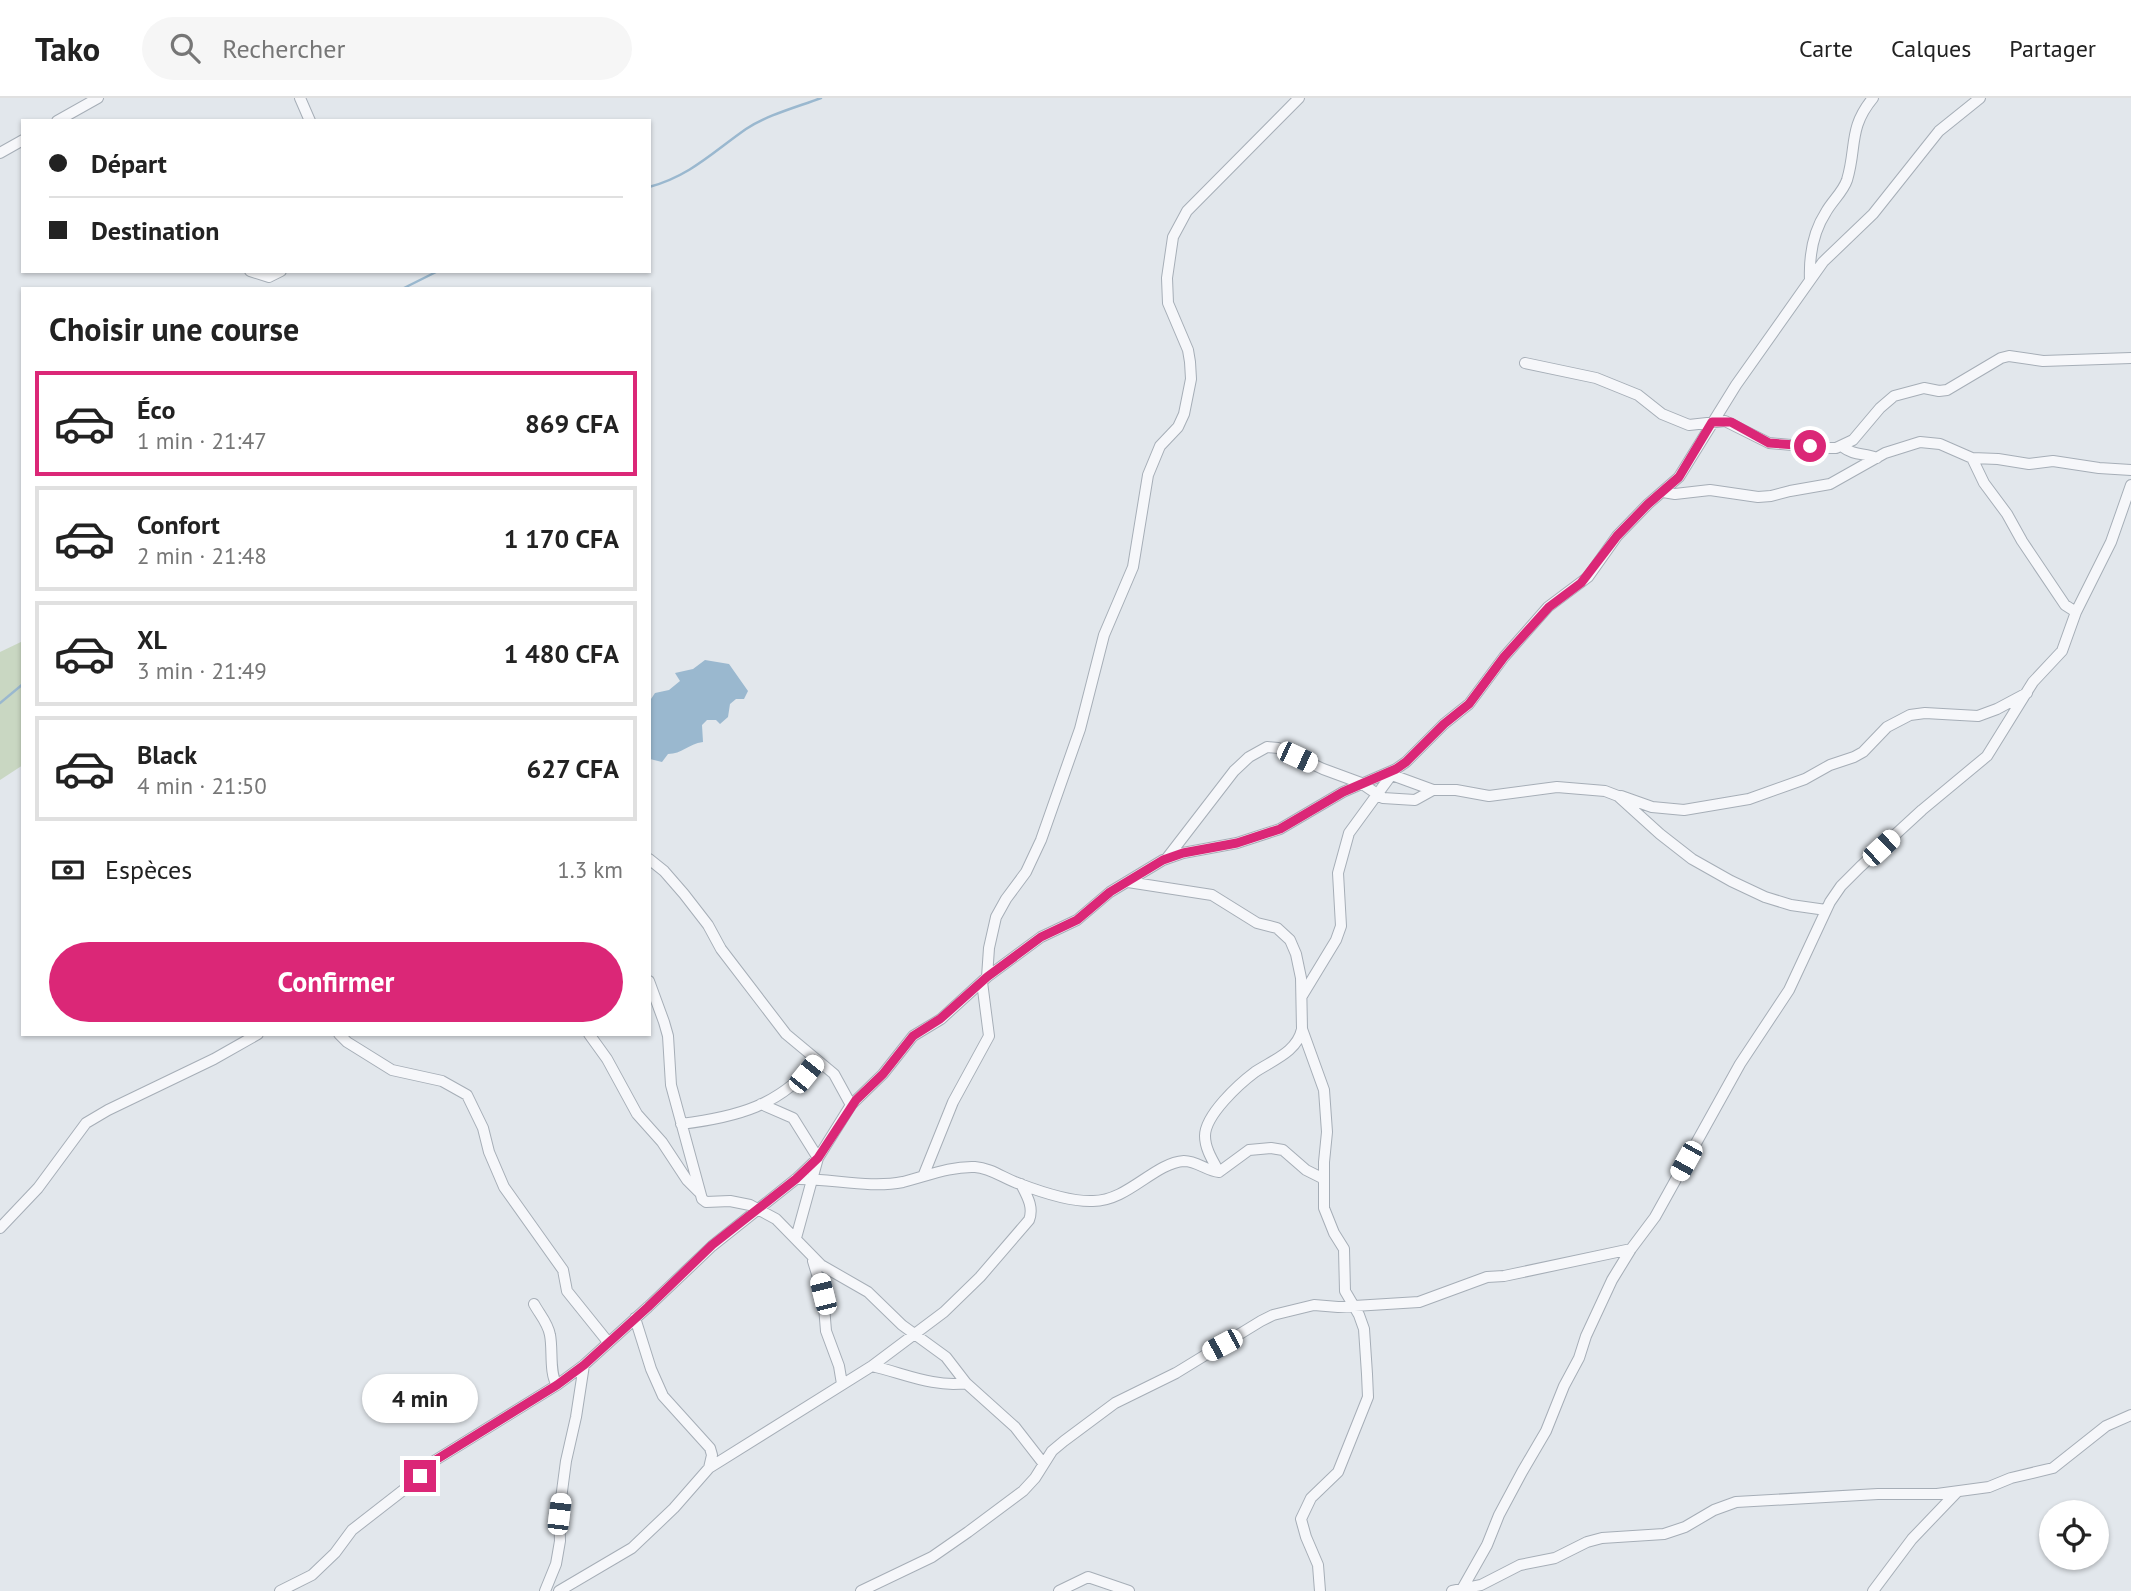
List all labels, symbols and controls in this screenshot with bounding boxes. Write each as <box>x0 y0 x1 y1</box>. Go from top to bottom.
search box <box>142 17 632 80</box>
text: Tako <box>35 27 100 70</box>
icon: search <box>166 29 204 67</box>
text: Rechercher <box>222 32 345 65</box>
text: Carte <box>1799 33 1853 64</box>
text: Calques <box>1891 33 1971 64</box>
text: Partager <box>2009 33 2096 64</box>
text: Départ <box>91 147 167 180</box>
text: Destination <box>91 214 219 247</box>
text: Choisir une course <box>49 308 299 350</box>
icon: car <box>53 392 116 455</box>
text: Éco <box>137 393 175 426</box>
text: 869 CFA <box>525 407 619 440</box>
text: 1 min · 21:47 <box>137 426 267 455</box>
route start <box>1794 430 1826 462</box>
icon: car <box>53 507 116 570</box>
text: Confort <box>137 508 220 541</box>
text: 1 170 CFA <box>504 522 619 555</box>
text: 2 min · 21:48 <box>137 541 267 570</box>
icon: car <box>53 622 116 685</box>
text: XL <box>137 623 167 656</box>
text: 1 480 CFA <box>504 637 619 670</box>
text: 3 min · 21:49 <box>137 656 267 685</box>
icon: car <box>53 737 116 800</box>
text: Black <box>137 738 197 771</box>
car <box>1274 739 1321 775</box>
text: 627 CFA <box>526 752 619 785</box>
text: 4 min · 21:50 <box>137 771 267 800</box>
car <box>1859 826 1904 870</box>
icon: cash <box>49 851 87 889</box>
text: Espèces <box>105 853 192 886</box>
text: 1.3 km <box>557 855 623 884</box>
button: Confirmer <box>49 942 623 1022</box>
car <box>785 1051 828 1097</box>
car <box>1667 1138 1706 1184</box>
car <box>808 1271 839 1317</box>
car <box>1199 1326 1246 1364</box>
callout: 4 min <box>362 1374 478 1424</box>
text: 4 min <box>392 1384 448 1413</box>
route end <box>404 1460 436 1492</box>
car <box>547 1492 572 1536</box>
map controls <box>2039 1500 2109 1570</box>
button: locate <box>2039 1500 2109 1570</box>

